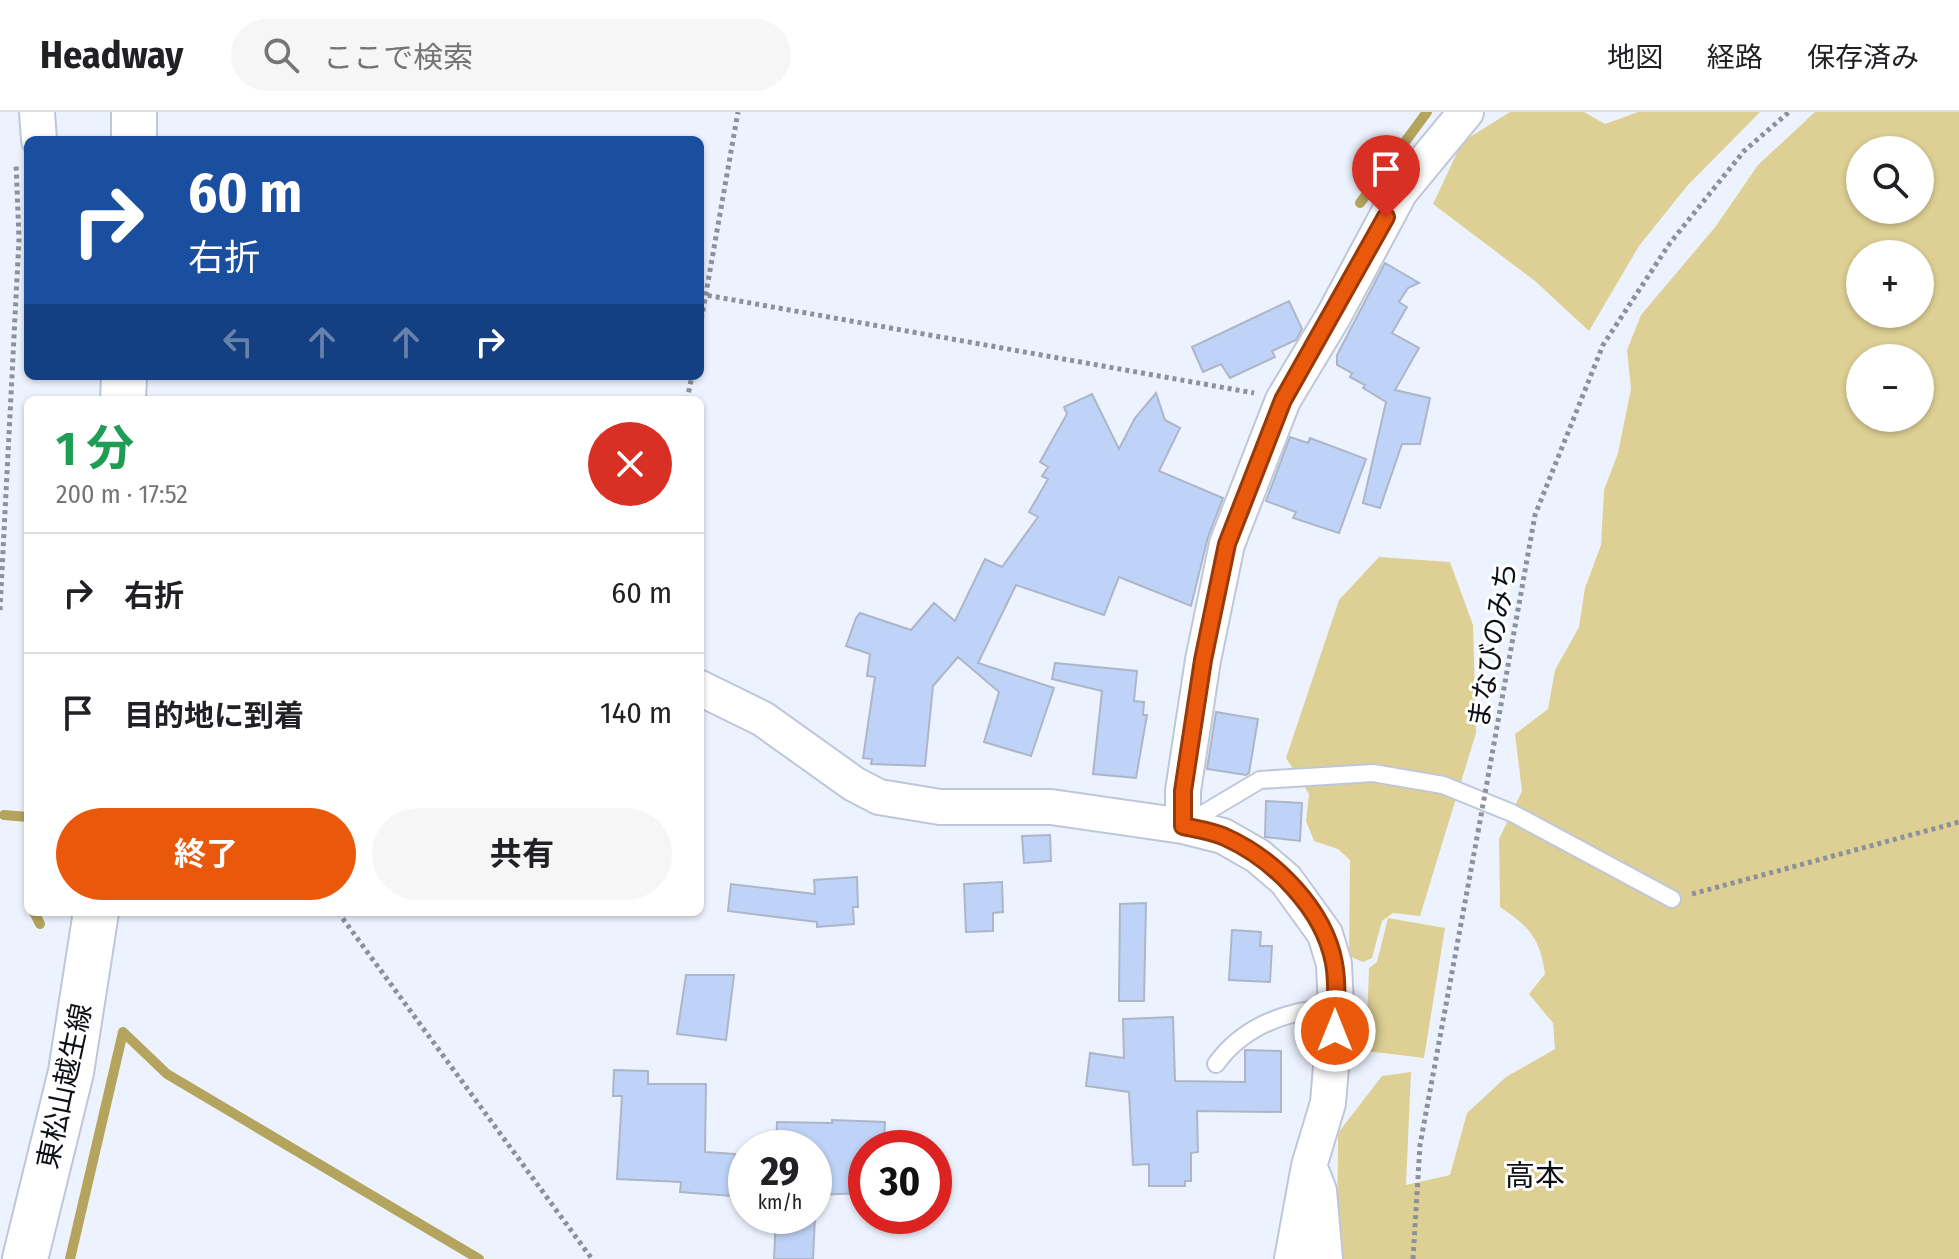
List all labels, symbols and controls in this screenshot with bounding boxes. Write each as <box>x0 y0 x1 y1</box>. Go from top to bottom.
search box <box>231 19 791 91</box>
text: Headway <box>40 32 183 78</box>
icon: search <box>259 33 303 77</box>
text: ここで検索 <box>323 40 473 76</box>
text: 地図 <box>1607 41 1663 74</box>
text: 経路 <box>1707 41 1763 74</box>
text: 保存済み <box>1807 41 1919 74</box>
pin <box>1352 135 1420 217</box>
map controls <box>1846 136 1934 432</box>
button: search <box>1846 136 1934 224</box>
icon: arrive <box>1364 147 1408 191</box>
text: 60 m <box>188 160 302 227</box>
icon: right <box>56 168 160 272</box>
text: 右折 <box>188 236 260 280</box>
button: + <box>1846 240 1934 328</box>
icon: left <box>216 320 260 364</box>
icon: ahead <box>300 320 344 364</box>
icon: ahead <box>384 320 428 364</box>
icon: right <box>468 320 512 364</box>
button: − <box>1846 344 1934 432</box>
text: 1 分 <box>56 420 134 478</box>
button: close <box>588 422 672 506</box>
text: 200 m · 17:52 <box>56 479 188 510</box>
street label: まなびのみち <box>1462 559 1523 731</box>
icon: right <box>56 571 100 615</box>
text: 60 m <box>611 575 672 611</box>
text: 右折 <box>124 578 184 614</box>
icon: arrive <box>56 691 100 735</box>
text: 140 m <box>600 695 672 731</box>
text: 目的地に到着 <box>124 698 304 734</box>
button: 終了 <box>56 808 356 900</box>
button: 共有 <box>372 808 672 900</box>
position arrow <box>1293 989 1377 1073</box>
street label: 東松山越生線 <box>31 1001 98 1172</box>
speed limit sign: 30 <box>848 1130 952 1234</box>
text: 29 <box>760 1148 799 1196</box>
district label: 高本 <box>1505 1158 1565 1194</box>
text: km/h <box>758 1190 802 1214</box>

